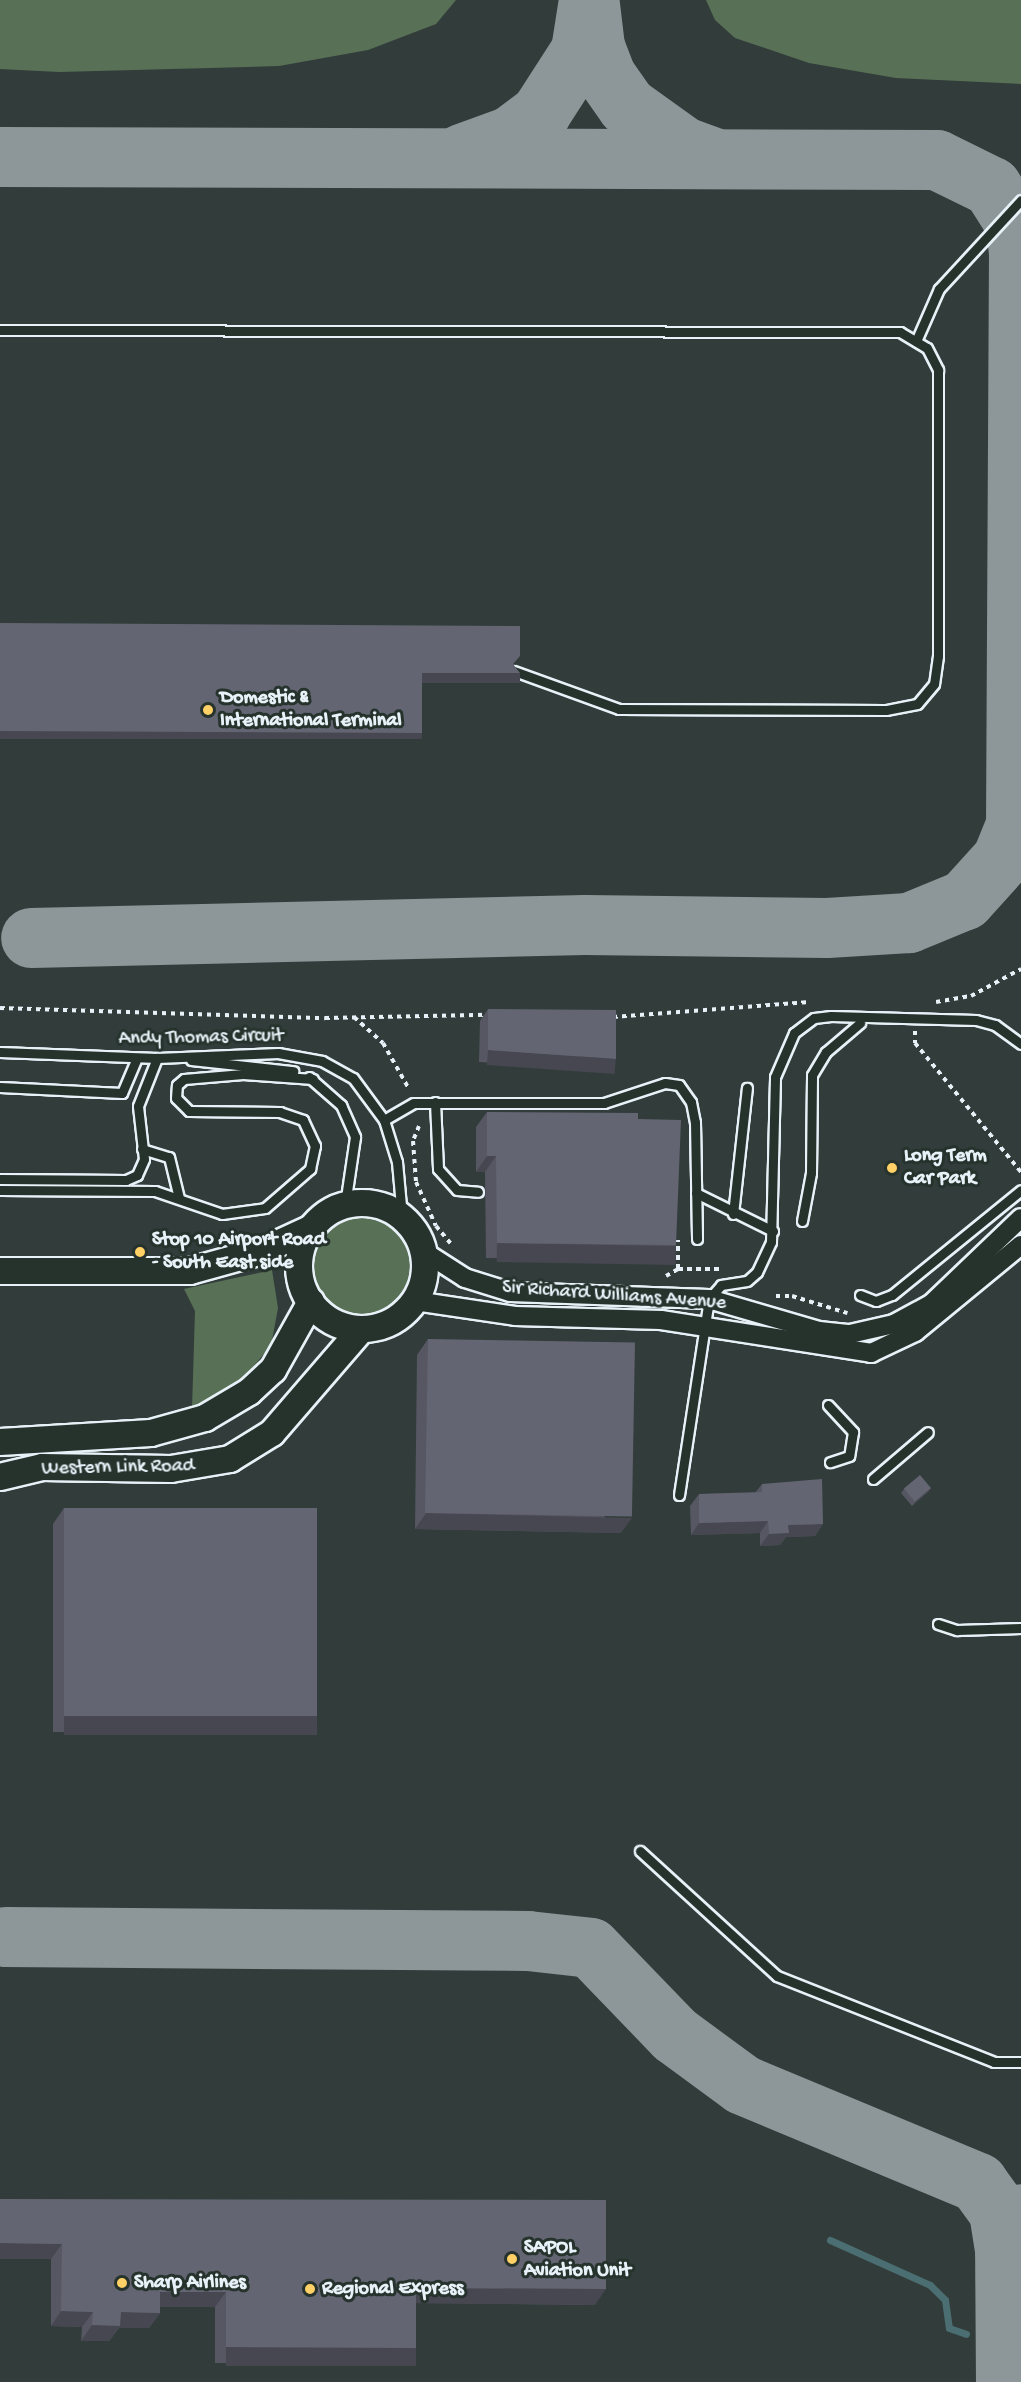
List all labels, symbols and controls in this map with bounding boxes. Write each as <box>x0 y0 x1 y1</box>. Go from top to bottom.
place label: Domestic & International Terminal <box>220 686 402 733</box>
marker: Domestic & International Terminal <box>201 703 215 717</box>
street label: Andy Thomas Circuit <box>118 1025 284 1051</box>
place label: Long Term Car Park <box>904 1144 987 1191</box>
marker: Long Term Car Park <box>885 1161 899 1175</box>
place label: Stop 10 Airport Road - South East side <box>152 1228 326 1275</box>
marker: Stop 10 Airport Road - South East side <box>133 1245 147 1259</box>
street label: Sir Richard Williams Avenue <box>501 1276 727 1316</box>
street label: Western Link Road <box>41 1455 195 1481</box>
place label: SAPOL Aviation Unit <box>524 2236 631 2283</box>
marker: SAPOL Aviation Unit <box>505 2252 519 2266</box>
place label: Sharp Airlines <box>134 2271 246 2295</box>
marker: Sharp Airlines <box>115 2276 129 2290</box>
place label: Regional Express <box>322 2277 464 2301</box>
marker: Regional Express <box>303 2282 317 2296</box>

